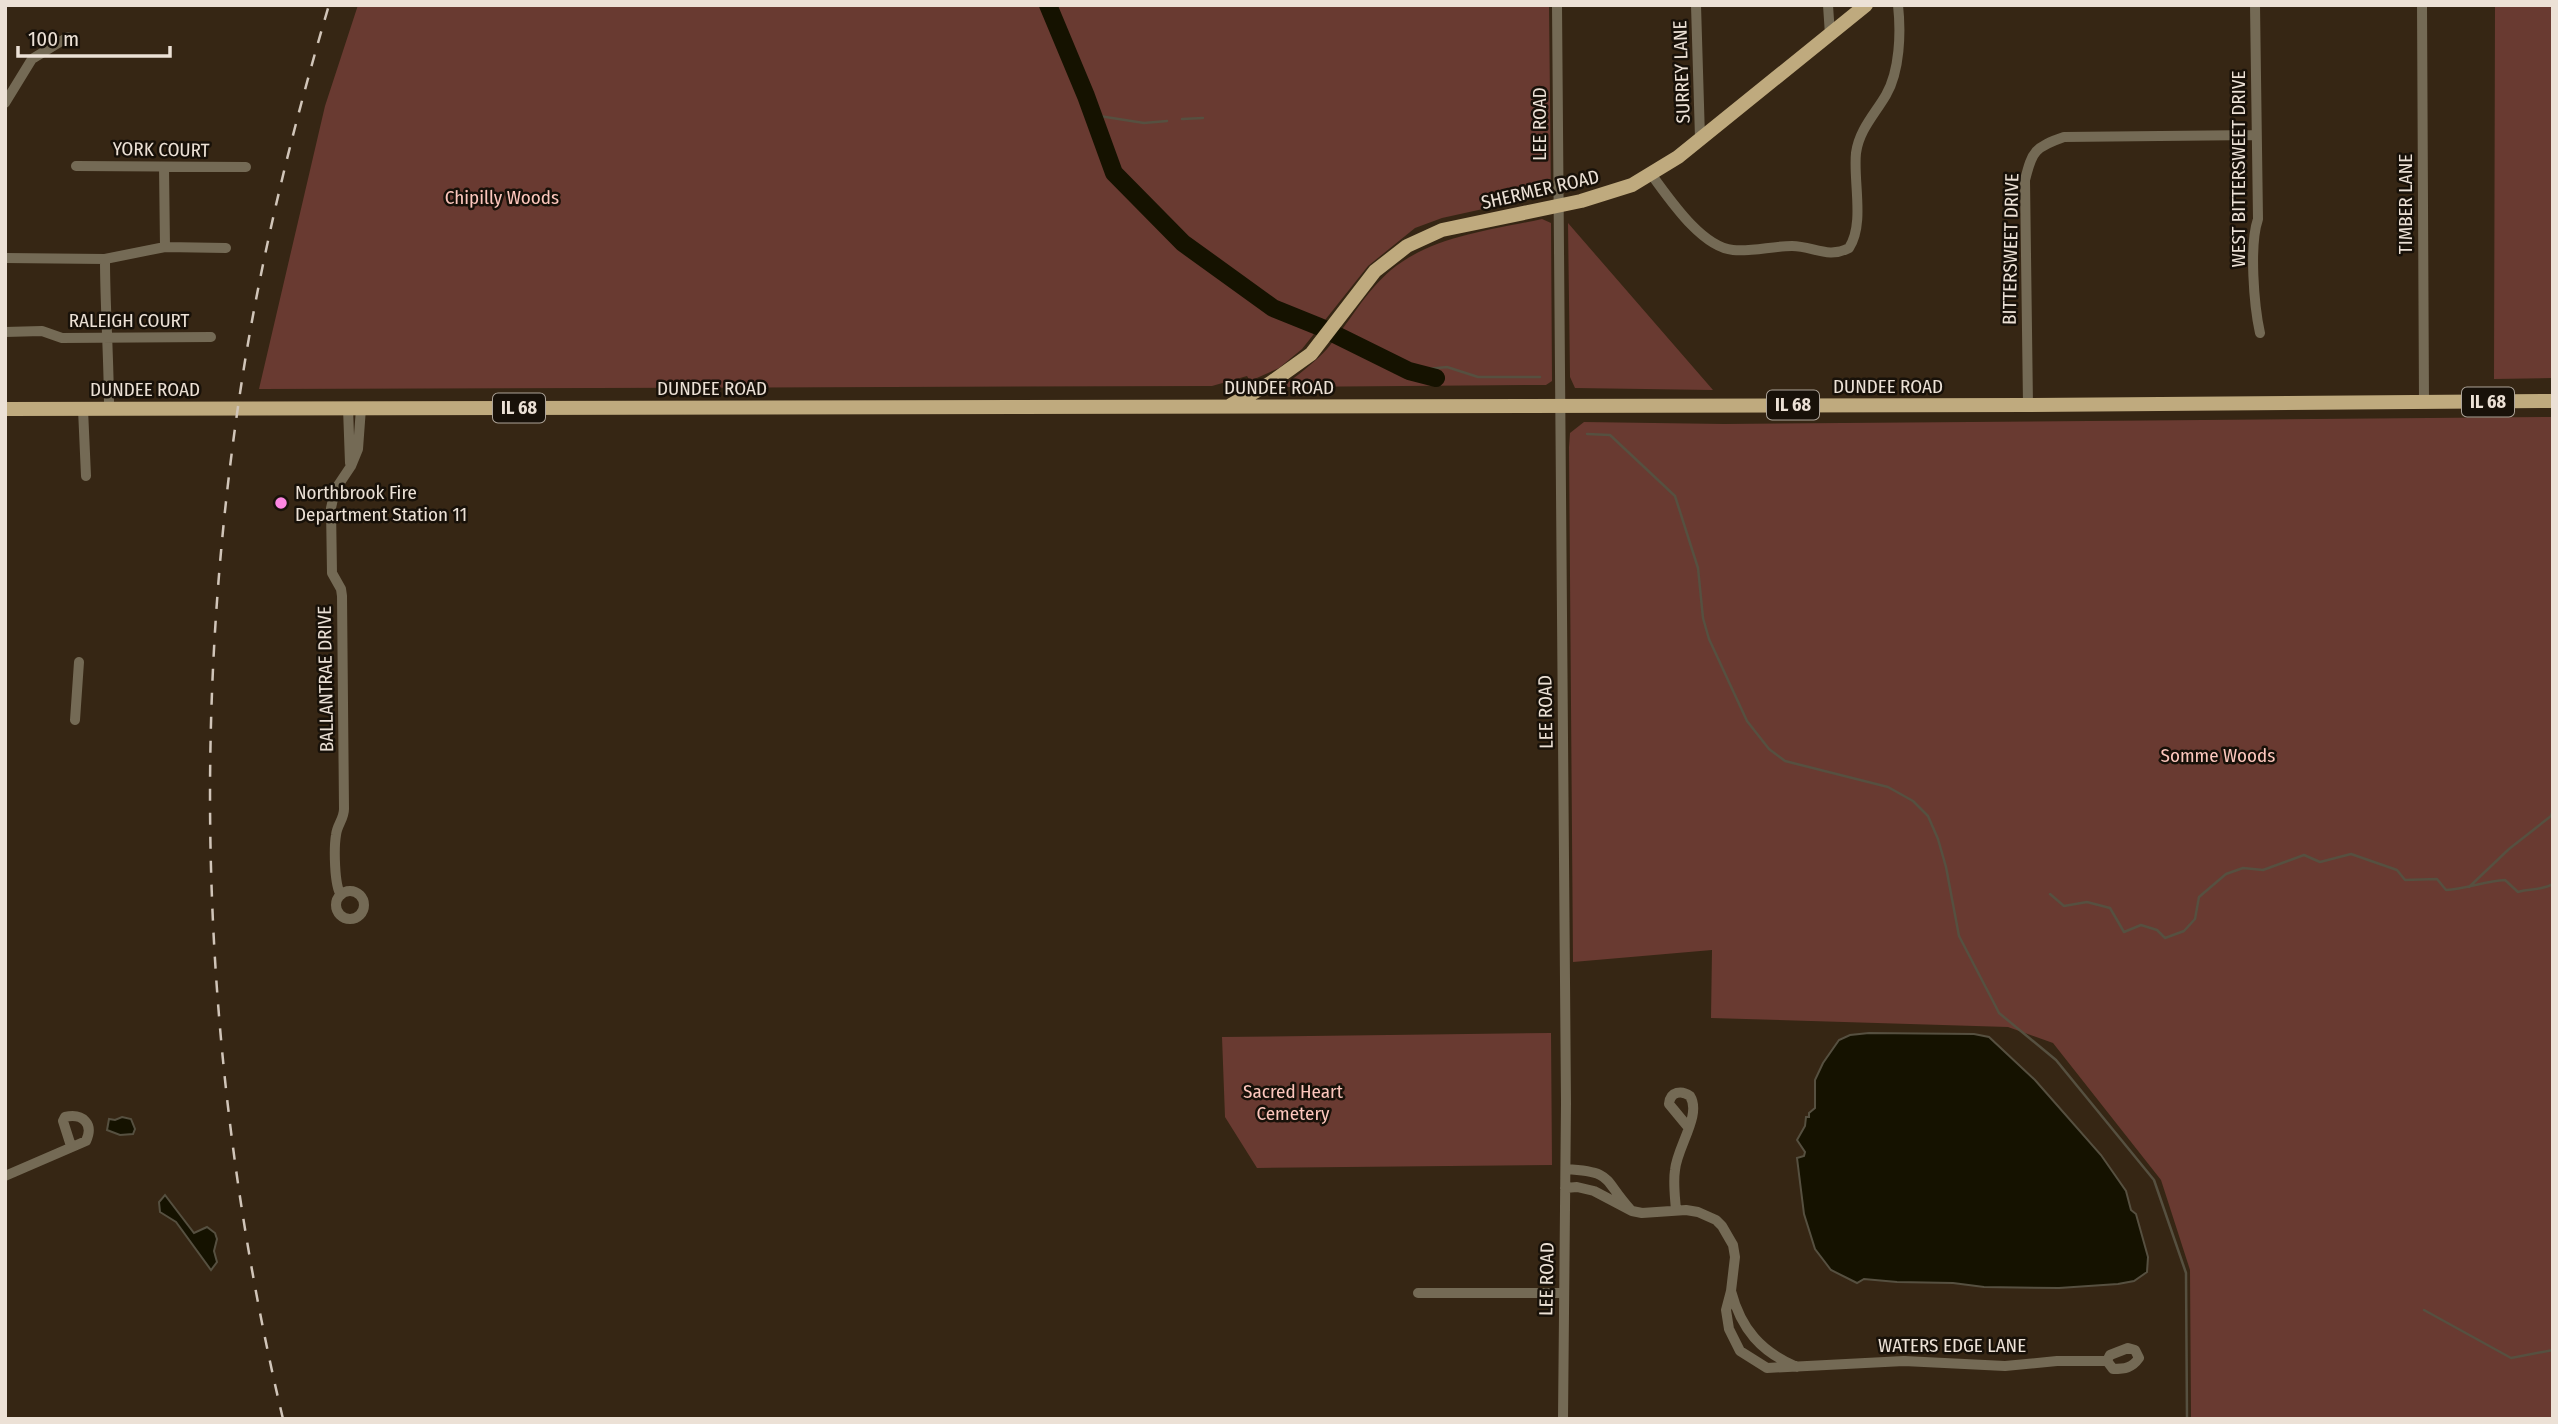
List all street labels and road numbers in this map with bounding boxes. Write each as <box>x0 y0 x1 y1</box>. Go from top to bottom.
street label: SURREY LANE <box>1668 20 1695 124</box>
street label: WEST BITTERSWEET DRIVE <box>2227 71 2250 267</box>
street label: LEE ROAD <box>1528 87 1551 161</box>
street label: YORK COURT <box>112 137 210 162</box>
street label: TIMBER LANE <box>2394 154 2417 254</box>
street label: SHERMER ROAD <box>1479 165 1601 214</box>
street label: BITTERSWEET DRIVE <box>1998 173 2023 325</box>
street label: RALEIGH COURT <box>69 309 190 332</box>
street label: DUNDEE ROAD <box>1833 375 1943 398</box>
street label: DUNDEE ROAD <box>1224 376 1334 399</box>
street label: DUNDEE ROAD <box>657 377 767 400</box>
street label: DUNDEE ROAD <box>90 378 200 401</box>
road number: IL 68 <box>2462 388 2514 416</box>
road number: IL 68 <box>1767 390 1819 419</box>
road number: IL 68 <box>493 394 545 422</box>
street label: BALLANTRAE DRIVE <box>313 606 338 752</box>
street label: LEE ROAD <box>1533 675 1558 749</box>
street label: LEE ROAD <box>1534 1242 1559 1316</box>
street label: WATERS EDGE LANE <box>1878 1334 2026 1357</box>

